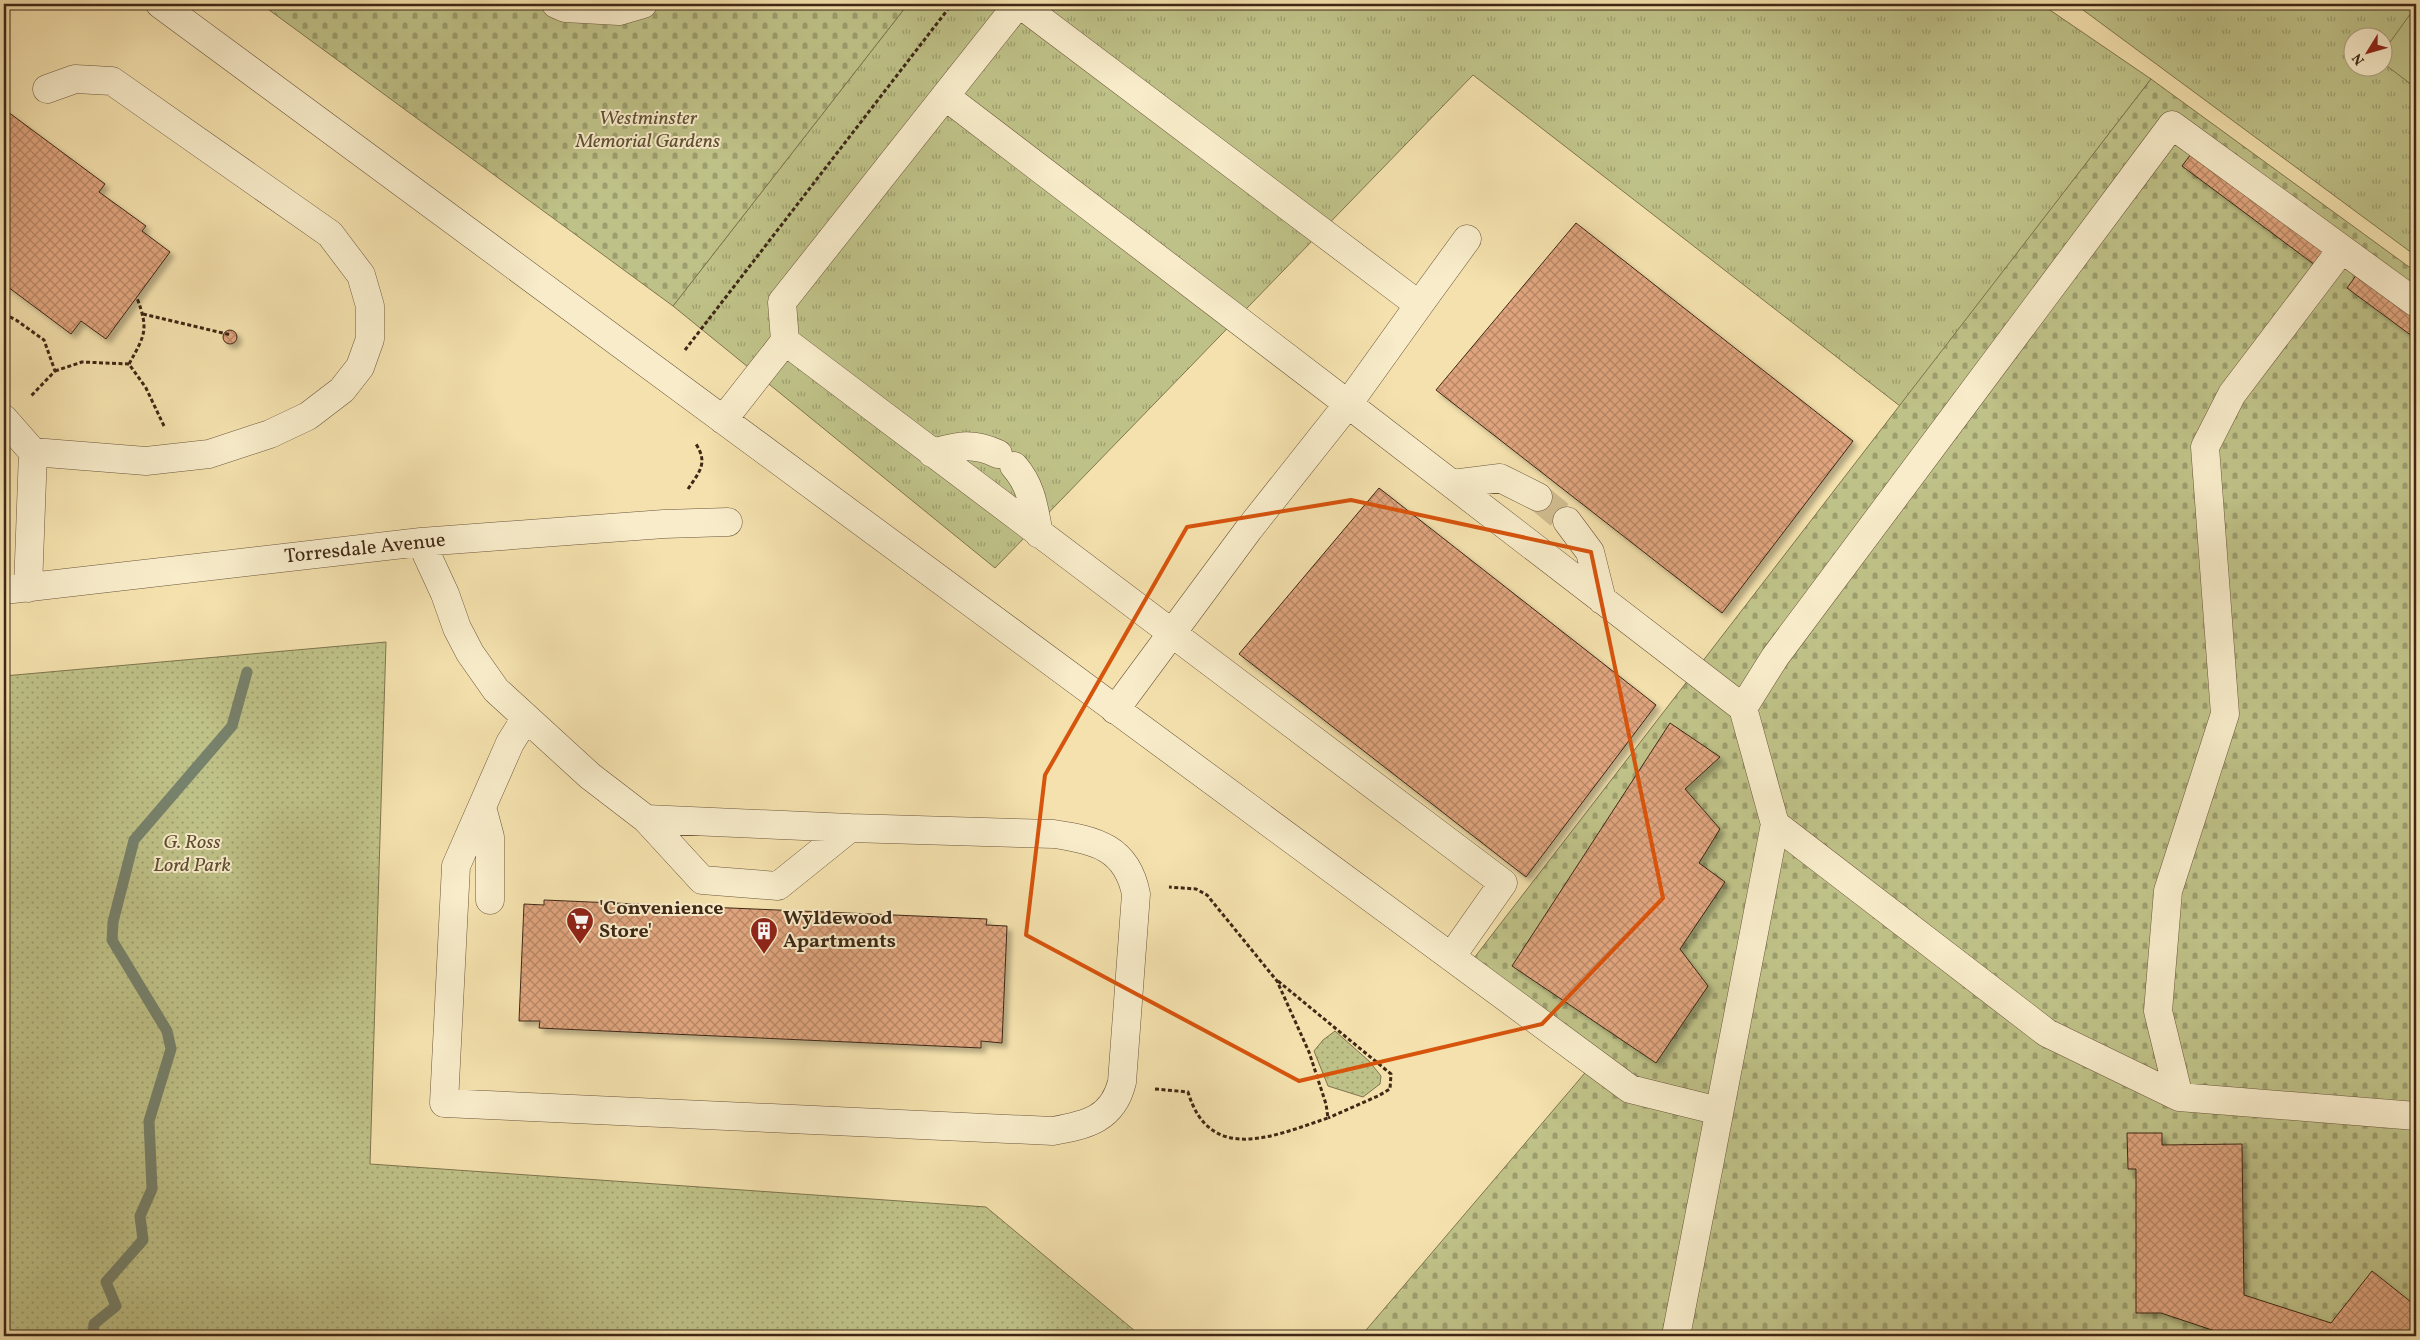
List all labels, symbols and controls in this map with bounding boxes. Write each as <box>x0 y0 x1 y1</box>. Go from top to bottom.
north arrow <box>2342 28 2392 78</box>
text: N <box>2348 49 2369 69</box>
park label: Westminster Memorial Gardens <box>575 105 721 156</box>
street label: Torresdale Avenue <box>283 527 447 571</box>
park label: G. Ross Lord Park <box>153 829 231 880</box>
place label: 'Convenience Store' <box>599 895 723 946</box>
place label: Wyldewood Apartments <box>783 905 896 956</box>
supermarket icon: 'Convenience Store' <box>565 906 595 945</box>
building icon: Wyldewood Apartments <box>749 916 779 955</box>

